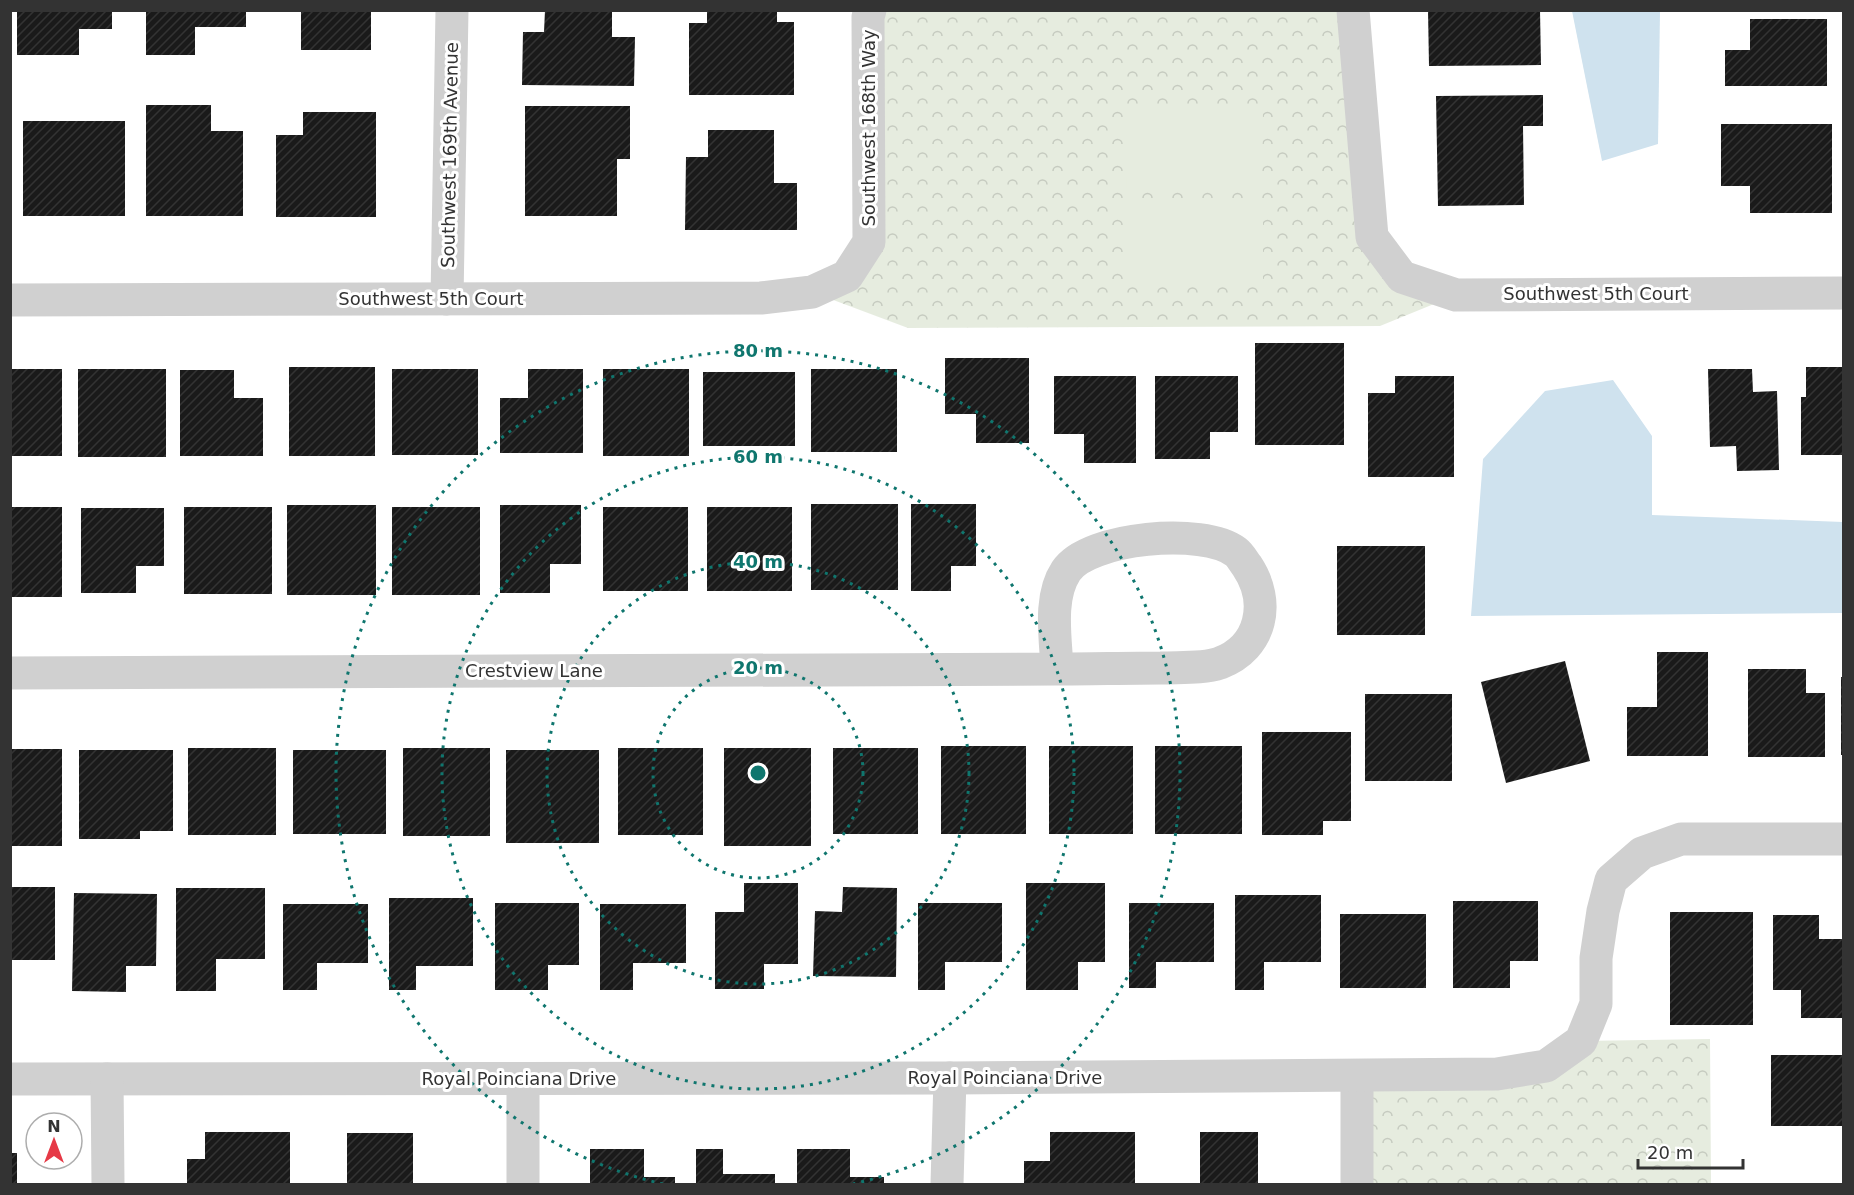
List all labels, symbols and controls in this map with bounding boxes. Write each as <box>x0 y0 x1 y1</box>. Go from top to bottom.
street label: Southwest 168th Way <box>858 29 879 227</box>
street label: Southwest 169th Avenue <box>437 42 462 268</box>
street label: Southwest 5th Court <box>1503 283 1689 304</box>
street label: Southwest 5th Court <box>338 288 524 309</box>
text: 80 m <box>733 340 783 361</box>
text: 60 m <box>733 446 783 467</box>
text: 40 m <box>733 551 783 572</box>
text: 20 m <box>733 657 783 678</box>
street label: Crestview Lane <box>465 660 603 681</box>
centre of rings <box>748 763 768 783</box>
street label: Royal Poinciana Drive <box>908 1067 1102 1088</box>
street label: Royal Poinciana Drive <box>422 1068 616 1089</box>
north arrow <box>24 1111 84 1171</box>
text: N <box>47 1117 61 1136</box>
scale bar <box>1638 1132 1743 1170</box>
text: 20 m <box>1647 1142 1693 1163</box>

